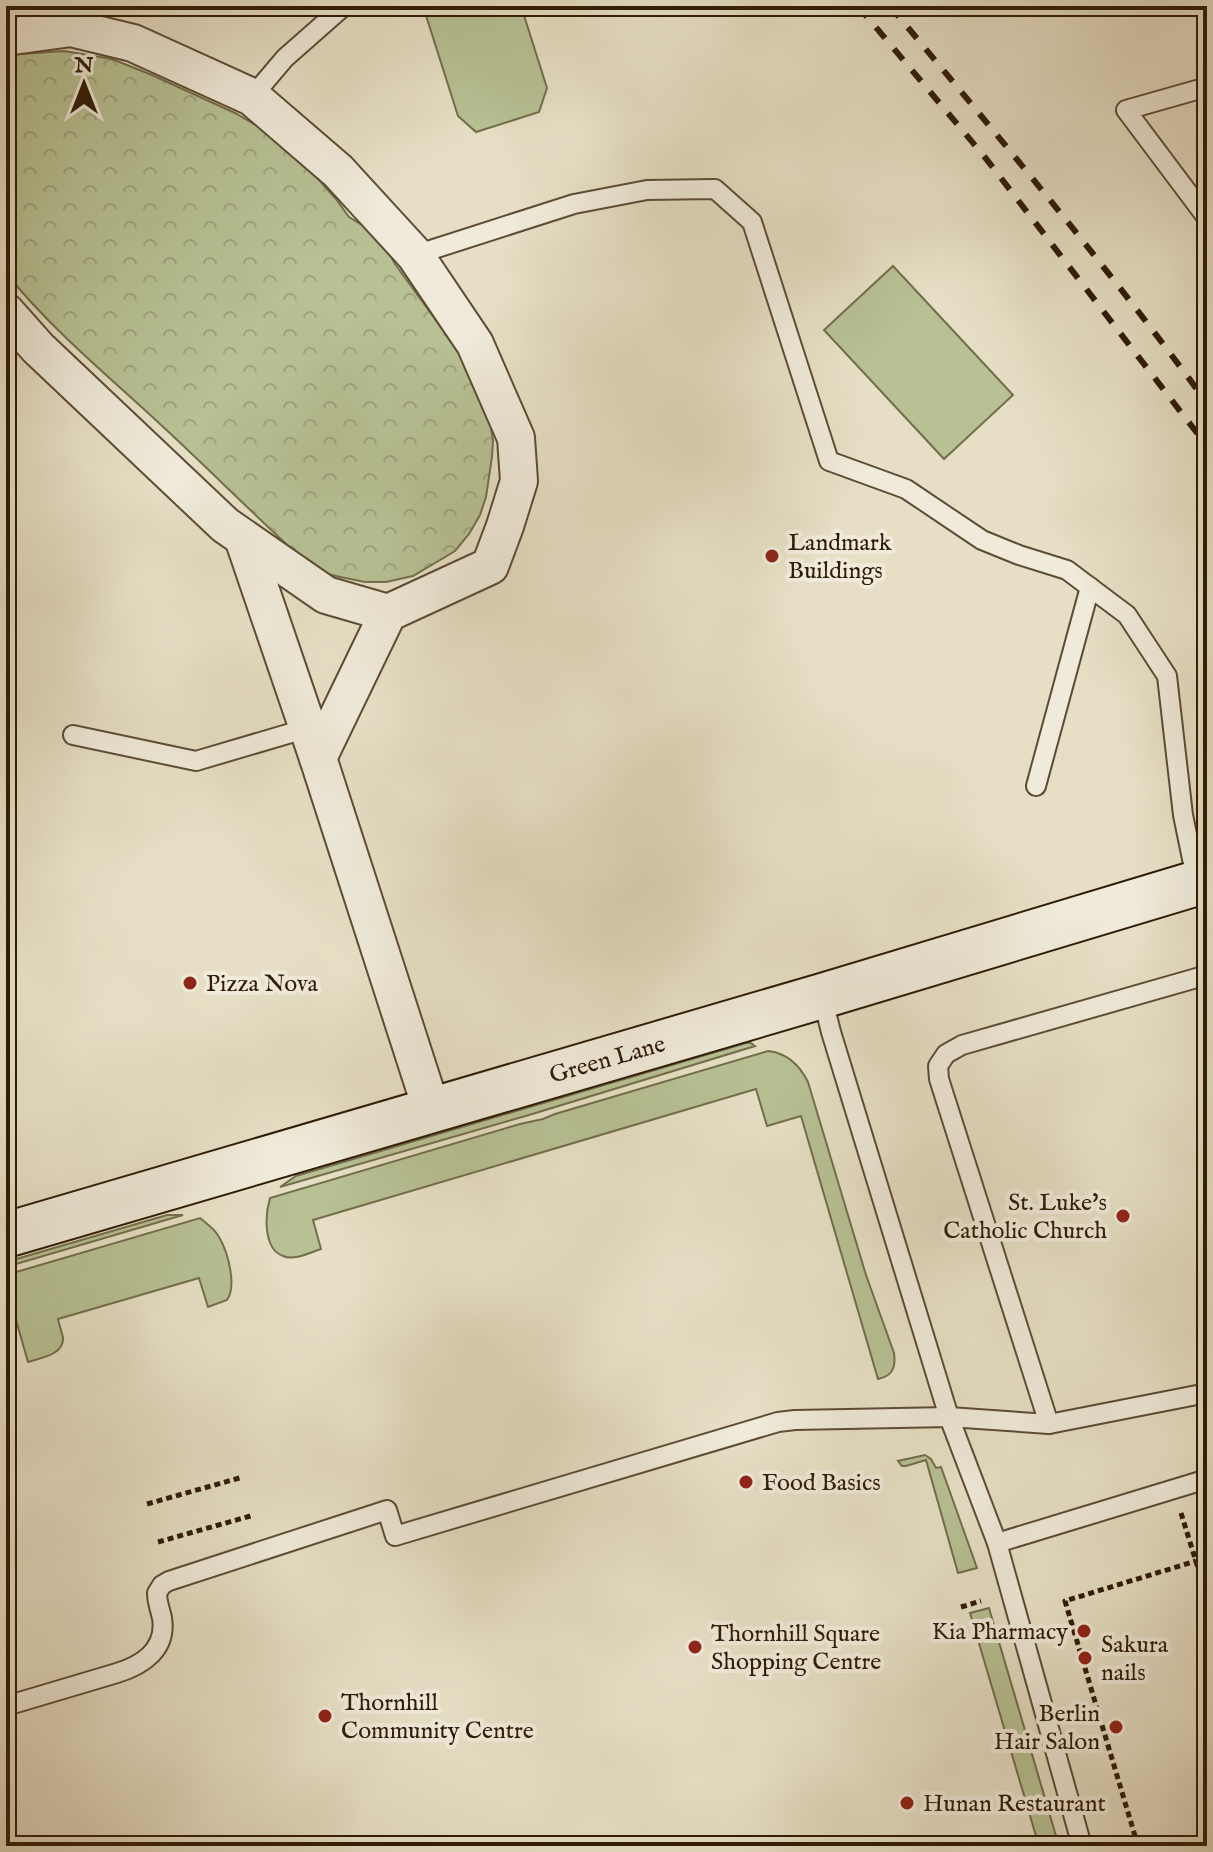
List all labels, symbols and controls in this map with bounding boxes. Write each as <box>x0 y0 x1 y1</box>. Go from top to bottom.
north arrow <box>44 44 124 124</box>
text: N <box>73 52 94 80</box>
place label: Landmark Buildings <box>788 528 892 587</box>
marker: Landmark Buildings <box>763 547 781 565</box>
place label: Pizza Nova <box>206 969 318 1000</box>
marker: Pizza Nova <box>181 974 199 992</box>
street label: Green Lane <box>546 1029 669 1092</box>
place label: St. Luke's Catholic Church <box>943 1188 1107 1247</box>
marker: St. Luke's Catholic Church <box>1114 1207 1132 1225</box>
place label: Food Basics <box>762 1468 881 1499</box>
marker: Food Basics <box>737 1473 755 1491</box>
place label: Kia Pharmacy <box>932 1617 1068 1648</box>
place label: Thornhill Square Shopping Centre <box>711 1619 881 1678</box>
marker: Kia Pharmacy <box>1075 1622 1093 1640</box>
place label: Sakura nails <box>1101 1630 1169 1689</box>
marker: Thornhill Square Shopping Centre <box>686 1638 704 1656</box>
marker: Sakura nails <box>1076 1649 1094 1667</box>
place label: Thornhill Community Centre <box>341 1688 534 1747</box>
place label: Berlin Hair Salon <box>994 1699 1100 1758</box>
marker: Thornhill Community Centre <box>316 1707 334 1725</box>
marker: Berlin Hair Salon <box>1107 1718 1125 1736</box>
place label: Hunan Restaurant <box>923 1789 1106 1820</box>
marker: Hunan Restaurant <box>898 1794 916 1812</box>

